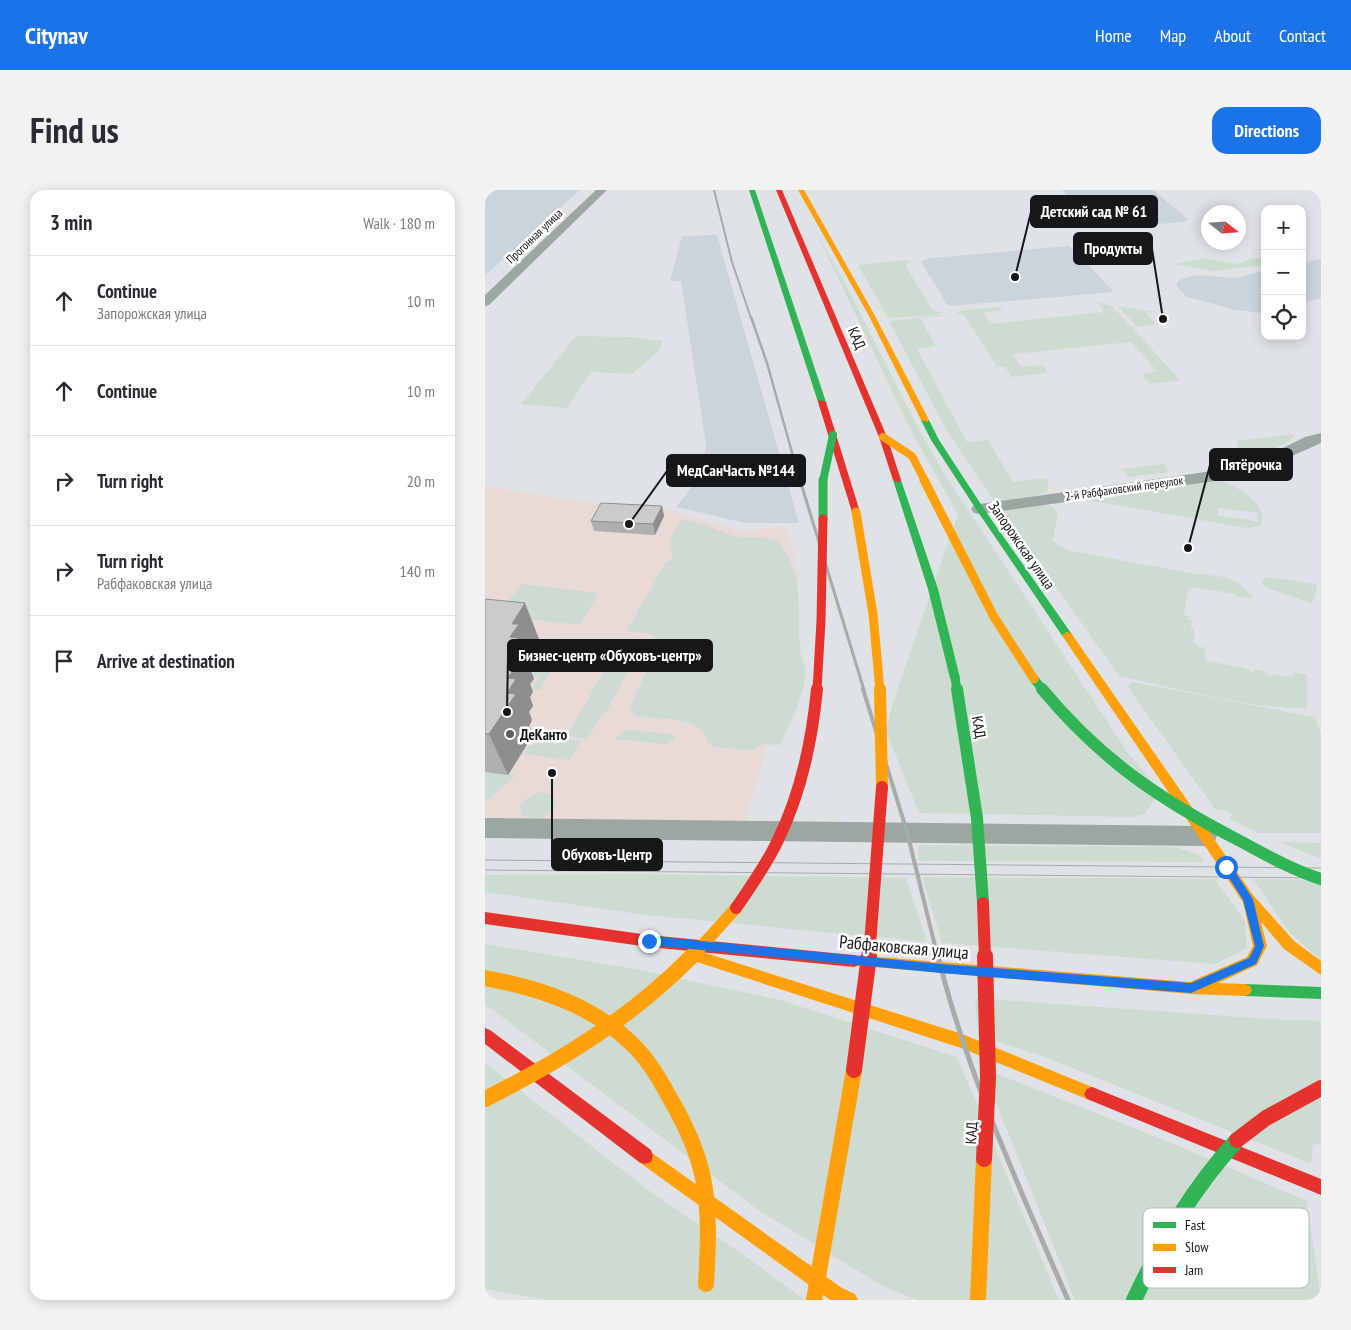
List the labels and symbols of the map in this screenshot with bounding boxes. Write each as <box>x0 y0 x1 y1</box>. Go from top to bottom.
callout: Детский сад № 61 <box>1031 196 1157 227</box>
text: Детский сад № 61 <box>1041 201 1147 221</box>
street label: Прогонная улица <box>503 205 565 266</box>
north arrow <box>1201 205 1246 250</box>
callout: Продукты <box>1074 233 1152 264</box>
text: Продукты <box>1084 238 1142 258</box>
street label: КАД <box>844 324 870 352</box>
callout: Пятёрочка <box>1210 449 1292 480</box>
text: Пятёрочка <box>1220 454 1282 474</box>
callout: МедСанЧасть №144 <box>667 455 805 486</box>
text: МедСанЧасть №144 <box>677 460 795 480</box>
street label: 2-й Рабфаковский переулок <box>1064 472 1184 504</box>
street label: Запорожская улица <box>985 497 1059 593</box>
callout: Бизнес-центр «Обуховъ-центр» <box>508 640 712 671</box>
text: Бизнес-центр «Обуховъ-центр» <box>518 645 702 665</box>
street label: КАД <box>968 714 990 740</box>
place label: ДеКанто <box>520 725 568 744</box>
marker: ДеКанто <box>504 728 516 740</box>
callout: Обуховъ-Центр <box>552 839 662 870</box>
text: Обуховъ-Центр <box>562 844 652 864</box>
route start <box>1215 856 1238 879</box>
route end <box>638 930 661 953</box>
street label: Рабфаковская улица <box>838 930 970 964</box>
street label: КАД <box>961 1121 981 1145</box>
legend <box>1143 1208 1309 1288</box>
text: Fast <box>1185 1216 1205 1234</box>
text: Slow <box>1185 1238 1209 1256</box>
text: Jam <box>1184 1261 1203 1279</box>

